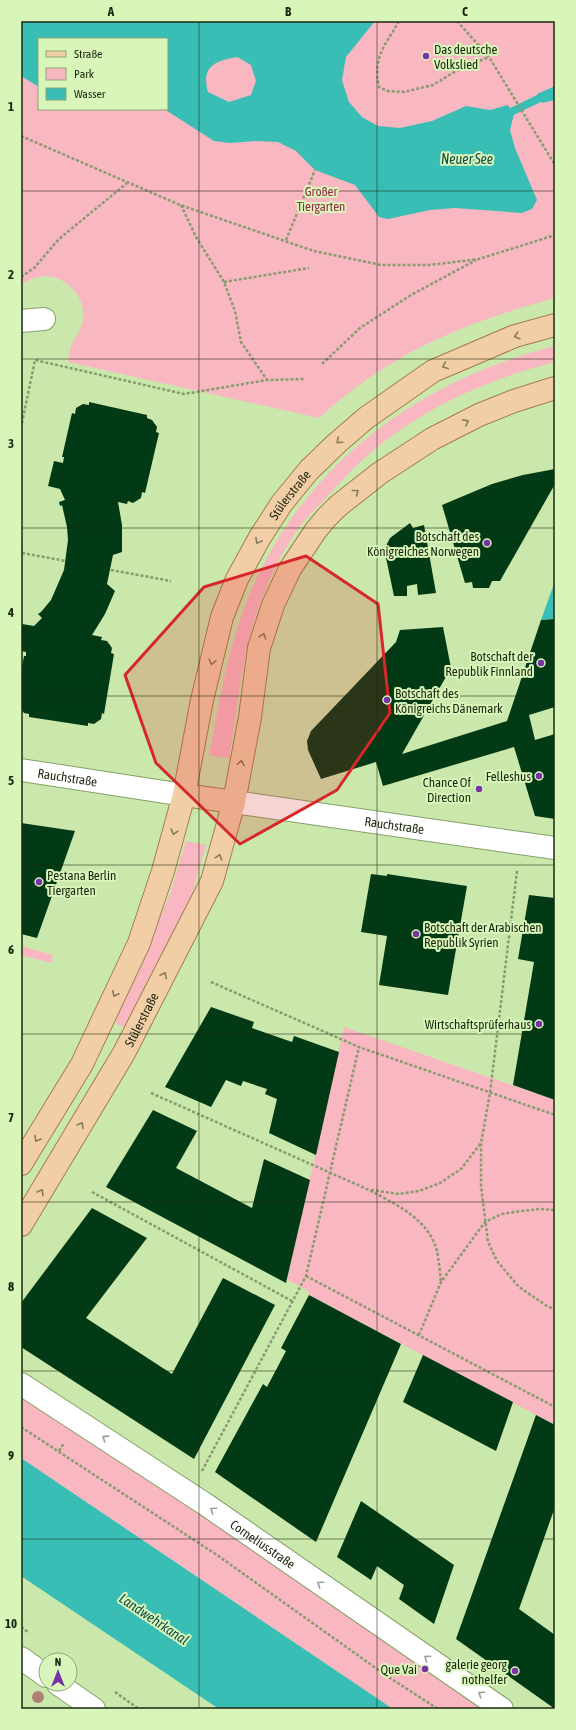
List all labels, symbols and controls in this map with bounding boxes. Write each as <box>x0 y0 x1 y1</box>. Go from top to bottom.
text: A <box>107 4 115 19</box>
text: B <box>285 4 292 19</box>
text: C <box>462 4 468 19</box>
legend <box>38 38 168 110</box>
place label: Das deutsche Volkslied <box>434 42 497 72</box>
text: Straße <box>74 47 102 61</box>
marker: Das deutsche Volkslied <box>421 51 431 61</box>
text: Park <box>74 67 95 81</box>
text: Wasser <box>74 87 106 101</box>
text: 1 <box>8 99 14 114</box>
water label: Neuer See <box>441 151 493 167</box>
park label: Großer Tiergarten <box>297 184 345 214</box>
text: 2 <box>8 267 14 282</box>
one-way arrow <box>514 331 521 340</box>
one-way arrow <box>442 361 449 369</box>
one-way arrow <box>462 419 470 427</box>
text: 3 <box>8 436 14 451</box>
one-way arrow <box>337 436 344 443</box>
street label: Stülerstraße <box>266 467 314 523</box>
one-way arrow <box>351 490 358 497</box>
place label: Botschaft des Königreiches Norwegen <box>367 529 479 559</box>
one-way arrow <box>255 537 262 544</box>
marker: Botschaft des Königreiches Norwegen <box>482 538 492 548</box>
text: 4 <box>7 605 14 620</box>
one-way arrow <box>258 632 267 639</box>
place label: Botschaft der Republik Finnland <box>445 649 533 679</box>
marker: Botschaft der Republik Finnland <box>536 658 546 668</box>
one-way arrow <box>208 659 216 665</box>
place label: Botschaft des Königreichs Dänemark <box>395 686 503 716</box>
marker: Botschaft des Königreichs Dänemark <box>382 695 392 705</box>
one-way arrow <box>237 760 245 767</box>
street label: Rauchstraße <box>37 766 98 790</box>
place label: Felleshus <box>486 769 531 784</box>
marker: Felleshus <box>534 771 544 781</box>
text: 5 <box>8 773 14 788</box>
place label: Chance Of Direction <box>423 775 471 805</box>
marker: Chance Of Direction <box>474 784 484 794</box>
street label: Rauchstraße <box>364 814 425 837</box>
one-way arrow <box>170 829 179 836</box>
one-way arrow <box>214 854 223 861</box>
place label: Pestana Berlin Tiergarten <box>47 868 116 898</box>
marker: Pestana Berlin Tiergarten <box>34 877 44 887</box>
place label: Botschaft der Arabischen Republik Syrien <box>424 920 542 950</box>
marker: Botschaft der Arabischen Republik Syrien <box>411 929 421 939</box>
text: 6 <box>8 942 14 957</box>
one-way arrow <box>159 972 167 979</box>
one-way arrow <box>112 989 120 997</box>
street label: Stülerstraße <box>122 990 162 1049</box>
place label: Wirtschaftsprüferhaus <box>425 1017 531 1032</box>
marker: Wirtschaftsprüferhaus <box>534 1019 544 1029</box>
text: 7 <box>8 1110 14 1125</box>
one-way arrow <box>76 1122 84 1129</box>
one-way arrow <box>34 1135 42 1142</box>
one-way arrow <box>36 1189 44 1196</box>
text: 8 <box>8 1279 14 1294</box>
one-way arrow <box>102 1435 109 1443</box>
text: 9 <box>8 1448 14 1463</box>
one-way arrow <box>211 1508 218 1515</box>
street label: Corneliusstraße <box>227 1517 298 1572</box>
one-way arrow <box>318 1582 325 1589</box>
water label: Landwehrkanal <box>116 1590 192 1648</box>
text: 10 <box>5 1616 17 1631</box>
north arrow <box>38 1652 78 1692</box>
one-way arrow <box>424 1655 431 1663</box>
text: N <box>55 1656 61 1668</box>
place label: galerie georg nothelfer <box>446 1657 507 1687</box>
place label: Que Vai <box>380 1662 417 1677</box>
marker: Que Vai <box>420 1664 430 1674</box>
marker: galerie georg nothelfer <box>510 1666 520 1676</box>
one-way arrow <box>478 1691 485 1699</box>

